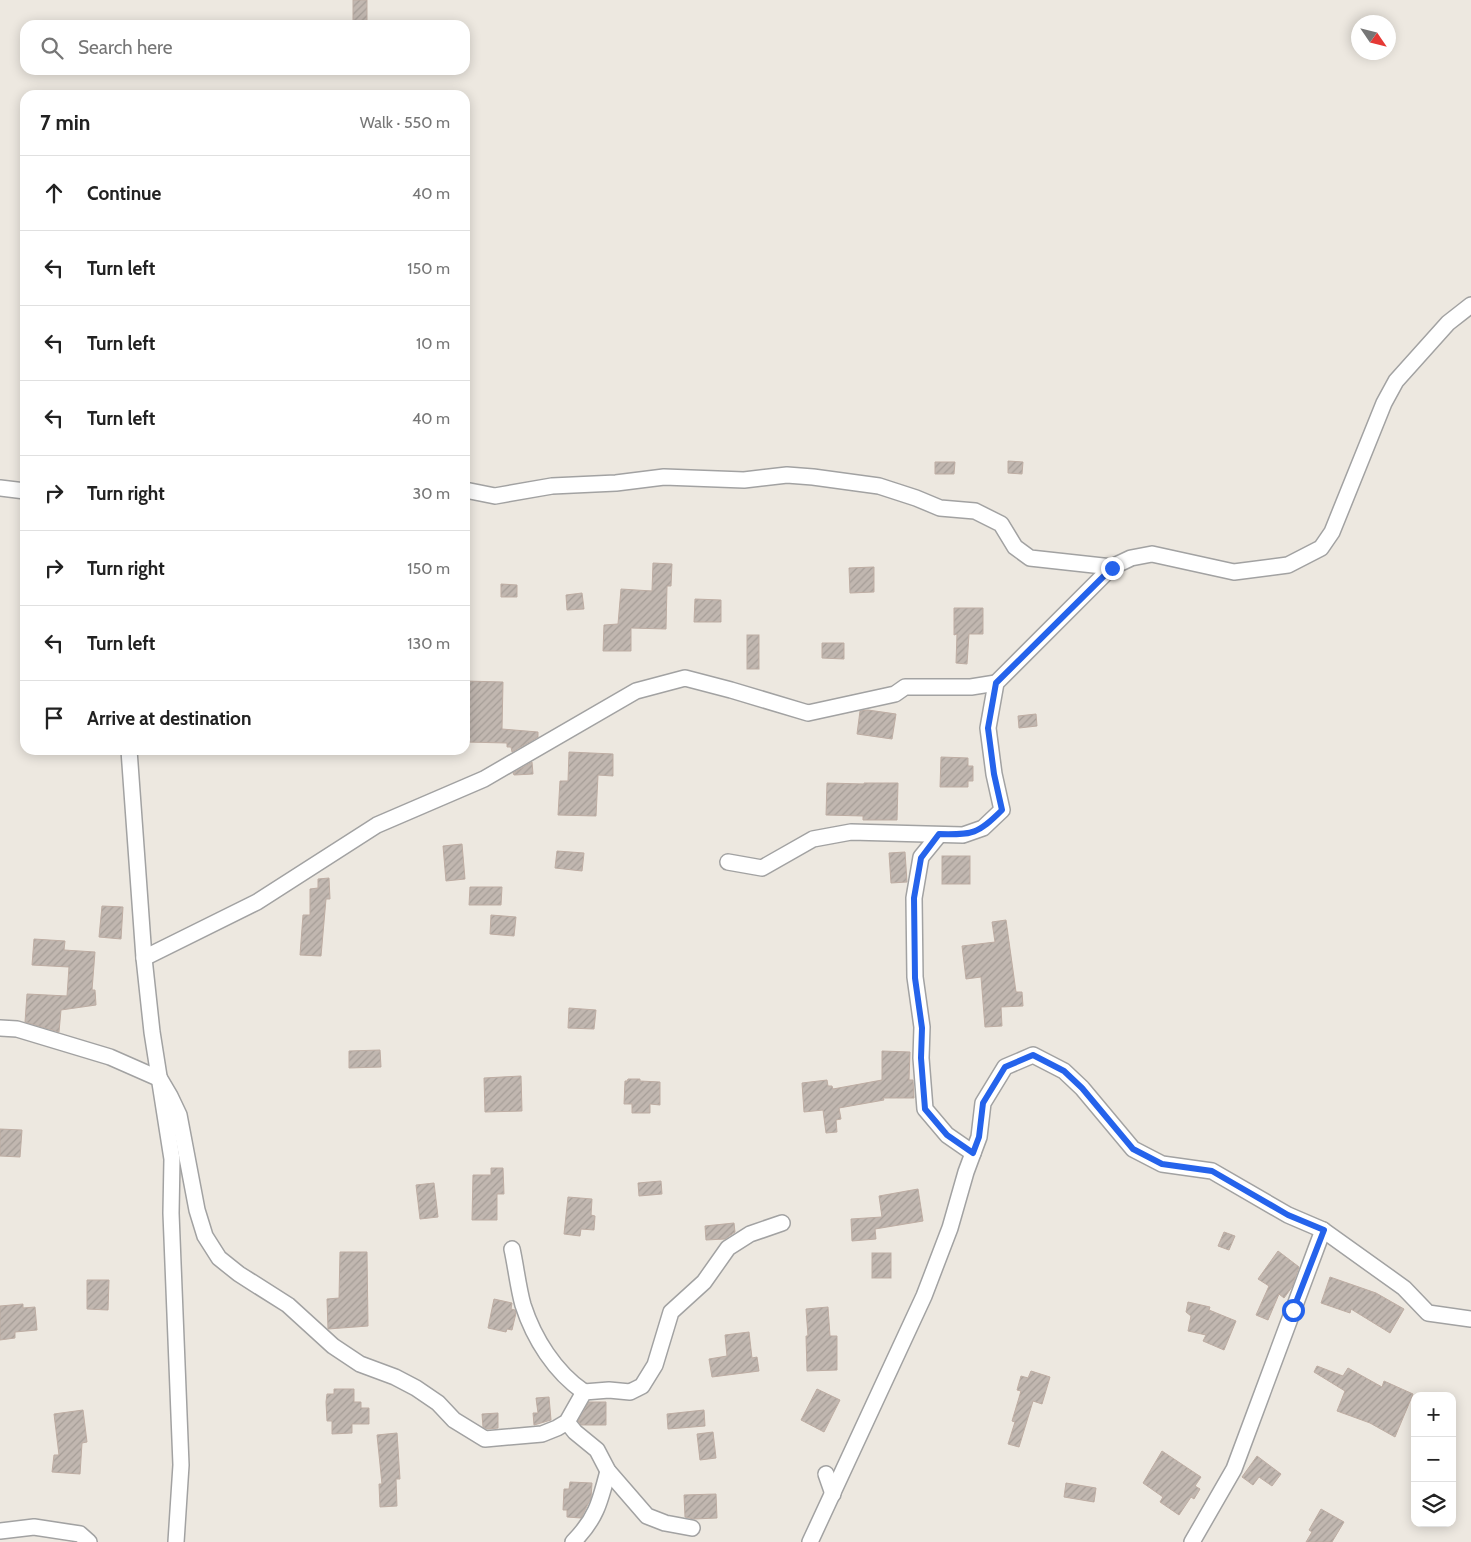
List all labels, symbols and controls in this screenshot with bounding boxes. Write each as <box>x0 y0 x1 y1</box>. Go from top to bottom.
north arrow <box>1351 15 1396 60</box>
search box <box>20 20 470 75</box>
icon: search <box>38 34 66 62</box>
text: Search here <box>78 36 172 59</box>
text: 7 min <box>40 110 90 135</box>
text: Walk · 550 m <box>360 113 450 132</box>
icon: ahead <box>40 179 68 207</box>
text: Continue <box>87 182 161 205</box>
text: 40 m <box>412 184 450 203</box>
icon: left <box>40 254 68 282</box>
text: Turn left <box>87 257 155 280</box>
text: 150 m <box>407 259 450 278</box>
icon: left <box>40 329 68 357</box>
text: Turn left <box>87 332 155 355</box>
text: 10 m <box>416 334 450 353</box>
icon: left <box>40 404 68 432</box>
text: Turn left <box>87 407 155 430</box>
text: 40 m <box>412 409 450 428</box>
icon: right <box>40 479 68 507</box>
text: Turn right <box>87 482 165 505</box>
text: 30 m <box>413 484 450 503</box>
icon: right <box>40 554 68 582</box>
text: Turn right <box>87 557 165 580</box>
route end <box>1101 557 1124 580</box>
text: 150 m <box>407 559 450 578</box>
icon: left <box>40 629 68 657</box>
text: Turn left <box>87 632 155 655</box>
text: 130 m <box>407 634 450 653</box>
icon: arrive <box>40 704 68 732</box>
text: Arrive at destination <box>87 707 251 730</box>
route start <box>1282 1299 1305 1322</box>
map controls <box>1411 1392 1456 1527</box>
button: + <box>1411 1392 1456 1437</box>
button: − <box>1411 1437 1456 1482</box>
button: layers <box>1411 1482 1456 1527</box>

